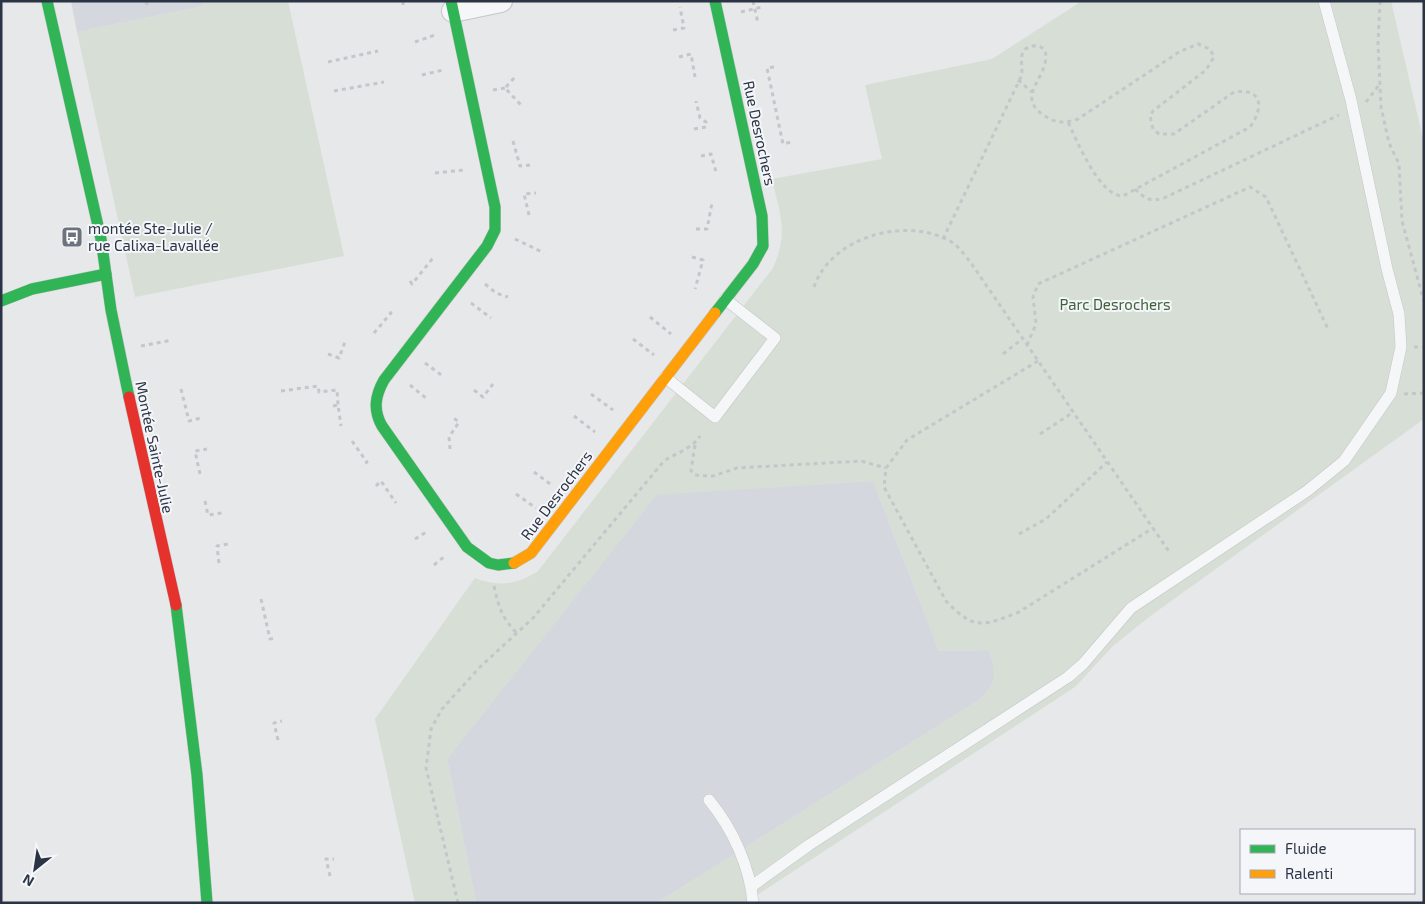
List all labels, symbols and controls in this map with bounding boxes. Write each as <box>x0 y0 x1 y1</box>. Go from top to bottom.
street label: Rue Desrochers <box>740 79 780 187</box>
place label: montée Ste-Julie / rue Calixa-Lavallée <box>88 219 219 254</box>
bus stop icon: montée Ste-Julie / rue Calixa-Lavallée <box>60 225 84 249</box>
park label: Parc Desrochers <box>1059 295 1171 313</box>
street label: Montée Sainte-Julie <box>132 379 178 515</box>
street label: Rue Desrochers <box>517 447 595 543</box>
legend <box>1240 829 1415 894</box>
text: Fluide <box>1285 839 1326 857</box>
north arrow <box>10 844 60 894</box>
text: Ralenti <box>1285 864 1333 882</box>
text: N <box>20 871 37 891</box>

